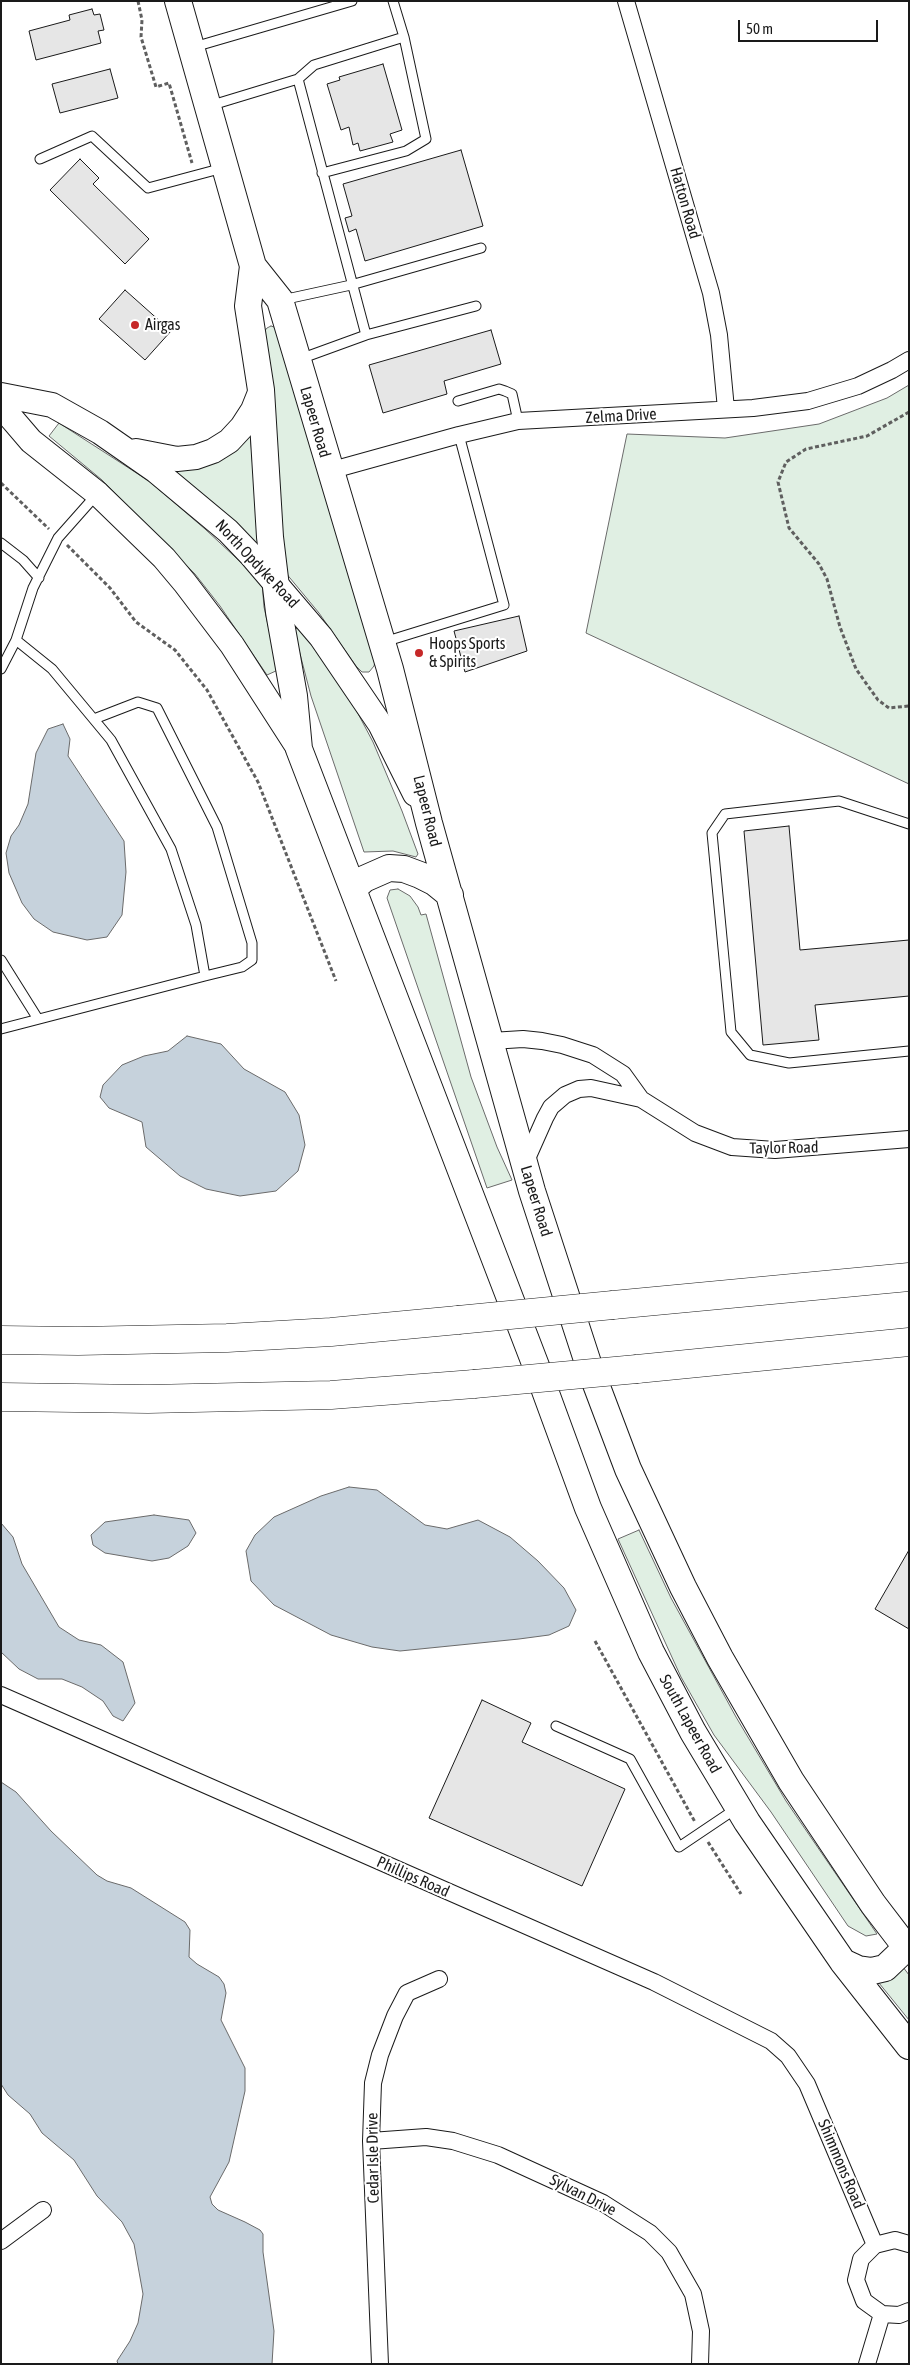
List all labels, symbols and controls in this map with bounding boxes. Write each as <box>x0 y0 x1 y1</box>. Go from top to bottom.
scale bar <box>740 10 880 42</box>
text: 50 m <box>746 20 773 37</box>
street label: Hatton Road <box>666 165 704 241</box>
place label: Airgas <box>145 315 180 335</box>
marker: Airgas <box>129 319 141 331</box>
street label: Lapeer Road <box>296 384 334 460</box>
street label: Zelma Drive <box>585 405 657 427</box>
street label: North Opdyke Road <box>211 516 303 612</box>
place label: Hoops Sports & Spirits <box>429 634 505 672</box>
marker: Hoops Sports & Spirits <box>413 647 425 659</box>
street label: Lapeer Road <box>409 773 445 849</box>
street label: Taylor Road <box>749 1138 819 1158</box>
street label: Lapeer Road <box>516 1163 556 1239</box>
street label: South Lapeer Road <box>655 1671 725 1777</box>
street label: Phillips Road <box>374 1852 452 1902</box>
street label: Cedar Isle Drive <box>363 2113 383 2203</box>
street label: Shimmons Road <box>814 2117 868 2211</box>
street label: Sylvan Drive <box>547 2170 619 2220</box>

